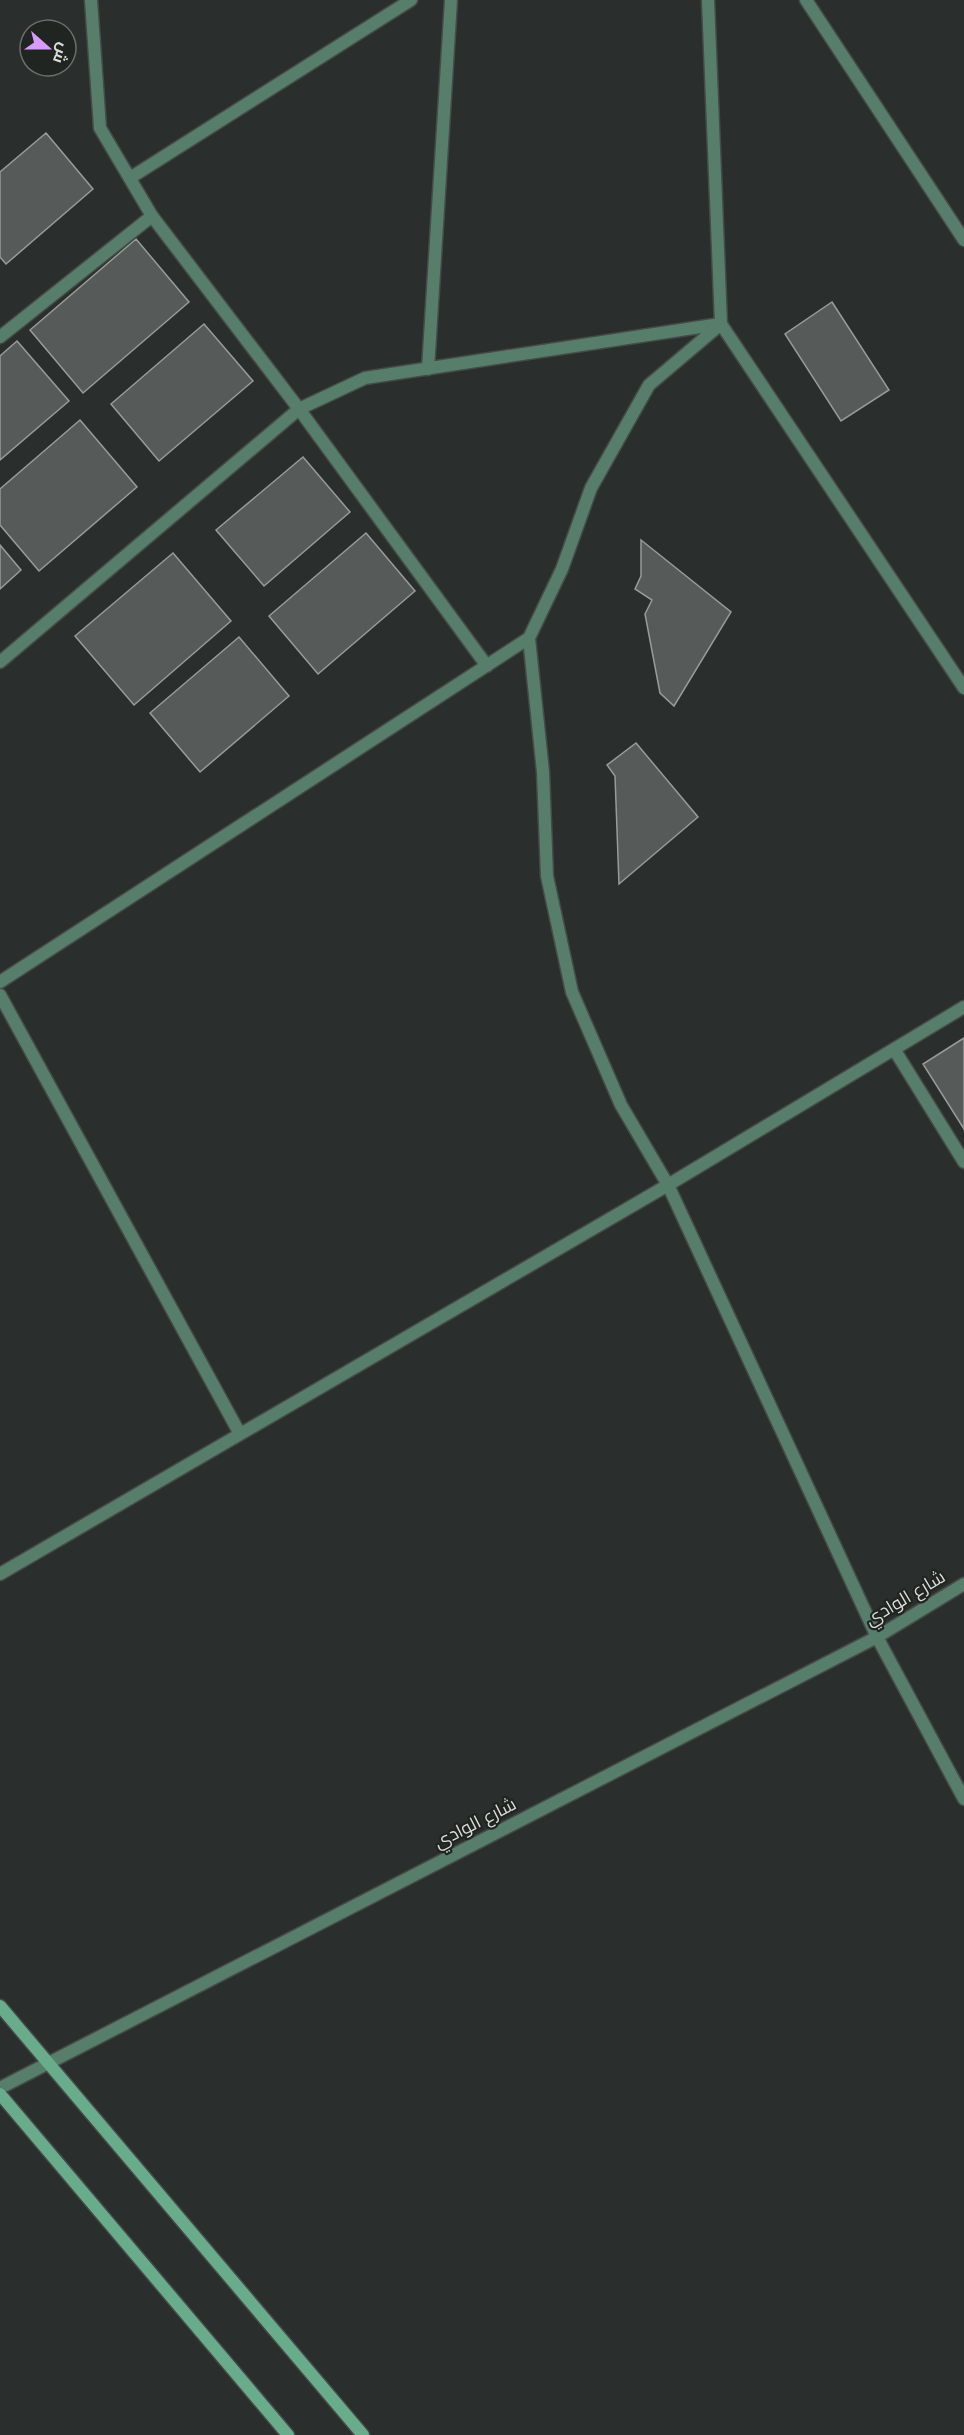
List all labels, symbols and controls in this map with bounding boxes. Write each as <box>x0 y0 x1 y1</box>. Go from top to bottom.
north arrow <box>18 18 78 78</box>
text: ش <box>49 40 75 67</box>
street label: شارع الوادي <box>860 1565 951 1633</box>
street label: شارع الوادي <box>430 1792 521 1856</box>

